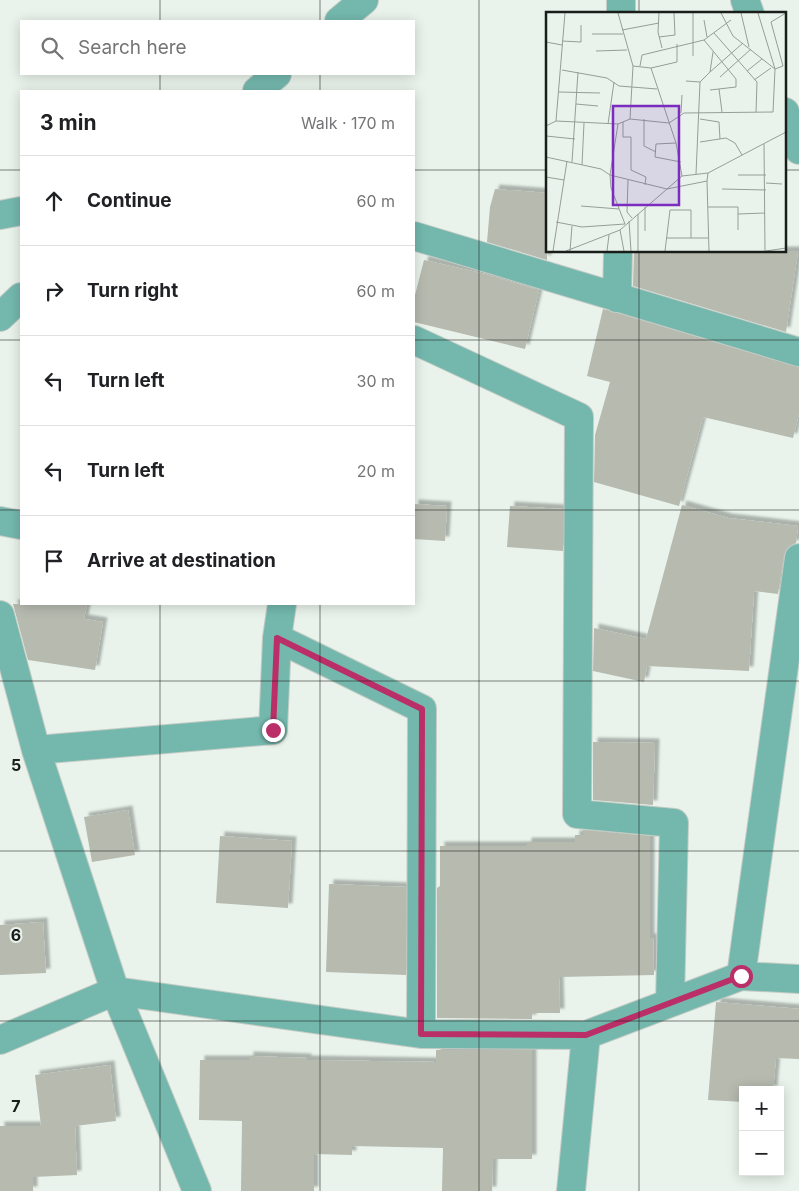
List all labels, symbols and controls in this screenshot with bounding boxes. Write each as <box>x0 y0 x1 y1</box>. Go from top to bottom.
inset map <box>546 12 786 252</box>
search box <box>20 20 415 75</box>
icon: search <box>38 34 66 62</box>
text: Search here <box>78 36 187 59</box>
text: 3 min <box>40 110 96 135</box>
text: Walk · 170 m <box>301 113 395 133</box>
icon: ahead <box>40 187 68 215</box>
text: Continue <box>87 189 172 212</box>
text: 60 m <box>356 191 395 211</box>
icon: right <box>40 277 68 305</box>
text: Turn right <box>87 279 178 302</box>
text: 60 m <box>356 281 395 301</box>
icon: left <box>40 367 68 395</box>
text: Turn left <box>87 369 165 392</box>
text: 30 m <box>357 371 395 391</box>
icon: left <box>40 457 68 485</box>
text: Turn left <box>87 459 165 482</box>
text: 20 m <box>357 461 395 481</box>
icon: arrive <box>40 547 68 575</box>
text: Arrive at destination <box>87 549 276 572</box>
route end <box>262 719 285 742</box>
text: 5 <box>11 755 21 775</box>
text: 6 <box>11 925 21 945</box>
route start <box>730 965 753 988</box>
map controls <box>739 1086 784 1176</box>
button: + <box>739 1086 784 1131</box>
text: 7 <box>11 1096 21 1116</box>
button: − <box>739 1131 784 1176</box>

